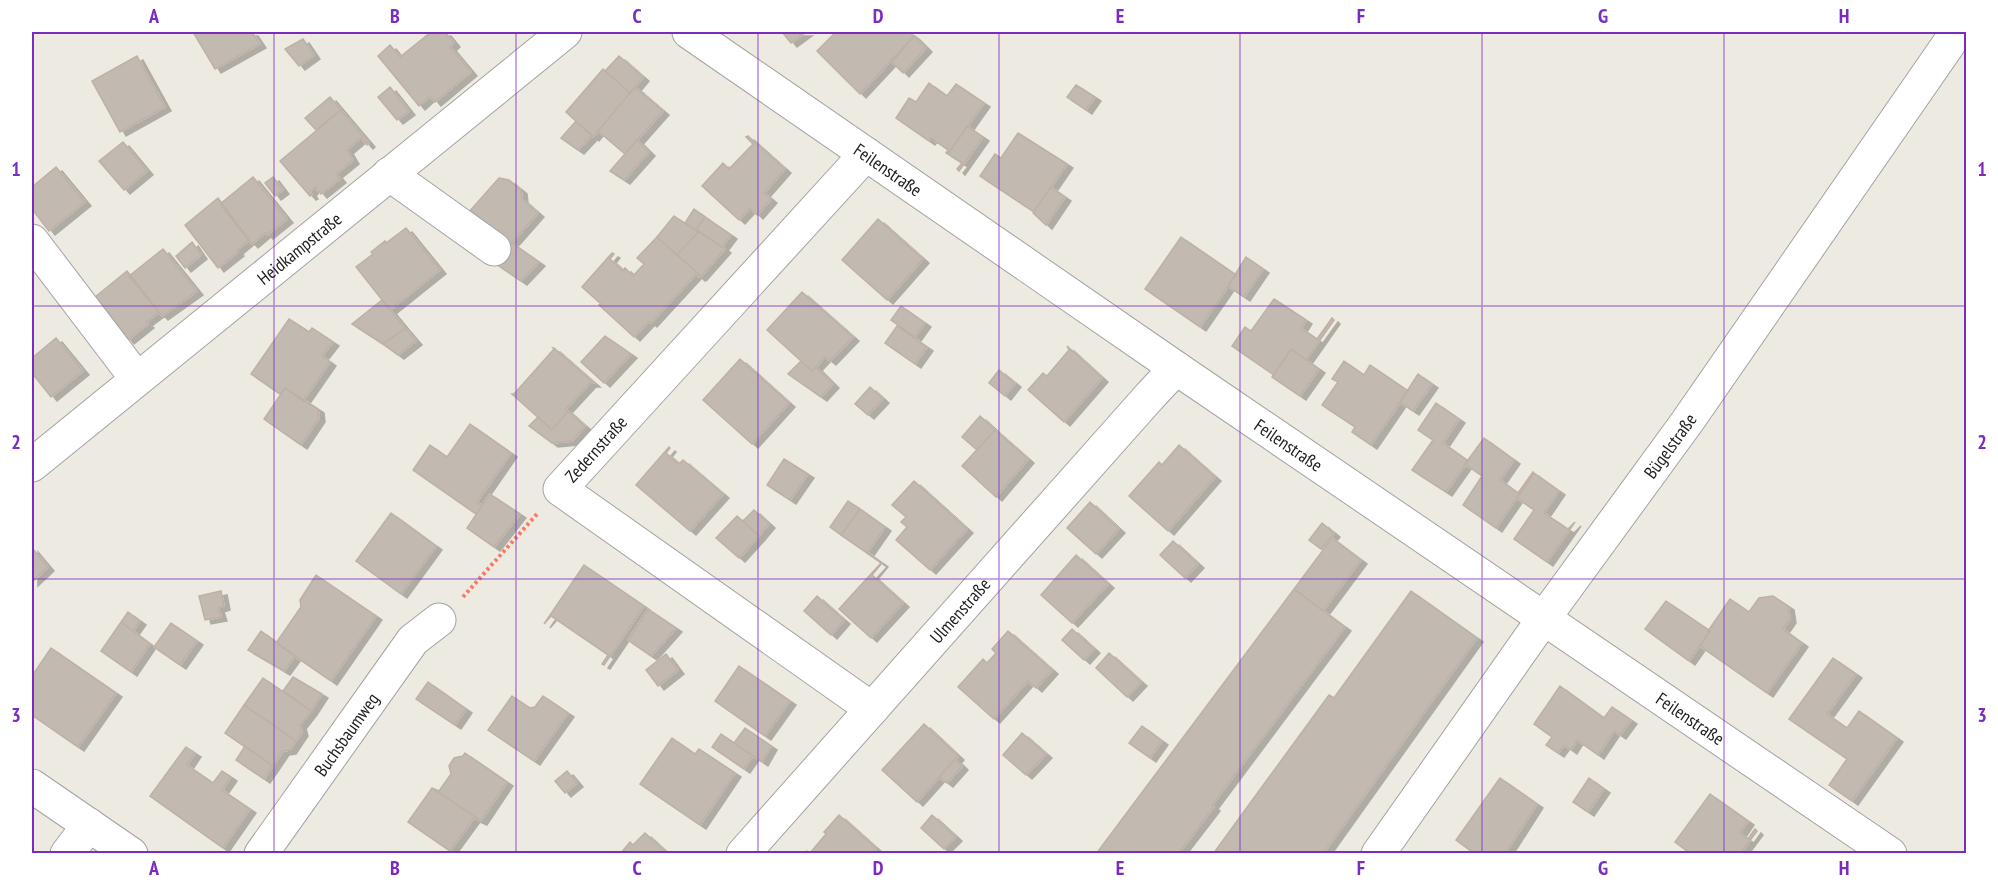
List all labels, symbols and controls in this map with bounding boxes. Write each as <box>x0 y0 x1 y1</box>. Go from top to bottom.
text: A <box>148 3 160 29</box>
text: B <box>390 3 400 29</box>
text: C <box>632 3 642 29</box>
text: D <box>873 3 884 29</box>
text: E <box>1116 3 1124 29</box>
text: F <box>1357 3 1365 29</box>
text: G <box>1598 3 1608 29</box>
text: H <box>1839 3 1849 29</box>
street label: Feilenstraße <box>850 138 927 201</box>
text: 1 <box>11 156 21 182</box>
text: 1 <box>1977 156 1987 182</box>
street label: Heidkampstraße <box>252 207 346 289</box>
street label: Bügelstraße <box>1638 409 1701 483</box>
street label: Zedernstraße <box>560 411 632 487</box>
street label: Feilenstraße <box>1250 413 1327 476</box>
text: 2 <box>11 429 21 455</box>
text: 2 <box>1977 429 1987 455</box>
street label: Ulmenstraße <box>924 573 995 648</box>
street label: Feilenstraße <box>1652 687 1729 750</box>
street label: Buchsbaumweg <box>309 688 384 780</box>
text: 3 <box>11 702 21 728</box>
text: 3 <box>1977 702 1987 728</box>
text: A <box>148 855 160 881</box>
text: B <box>390 855 400 881</box>
text: C <box>632 855 642 881</box>
text: D <box>873 855 884 881</box>
text: E <box>1116 855 1124 881</box>
text: F <box>1357 855 1365 881</box>
text: G <box>1598 855 1608 881</box>
text: H <box>1839 855 1849 881</box>

